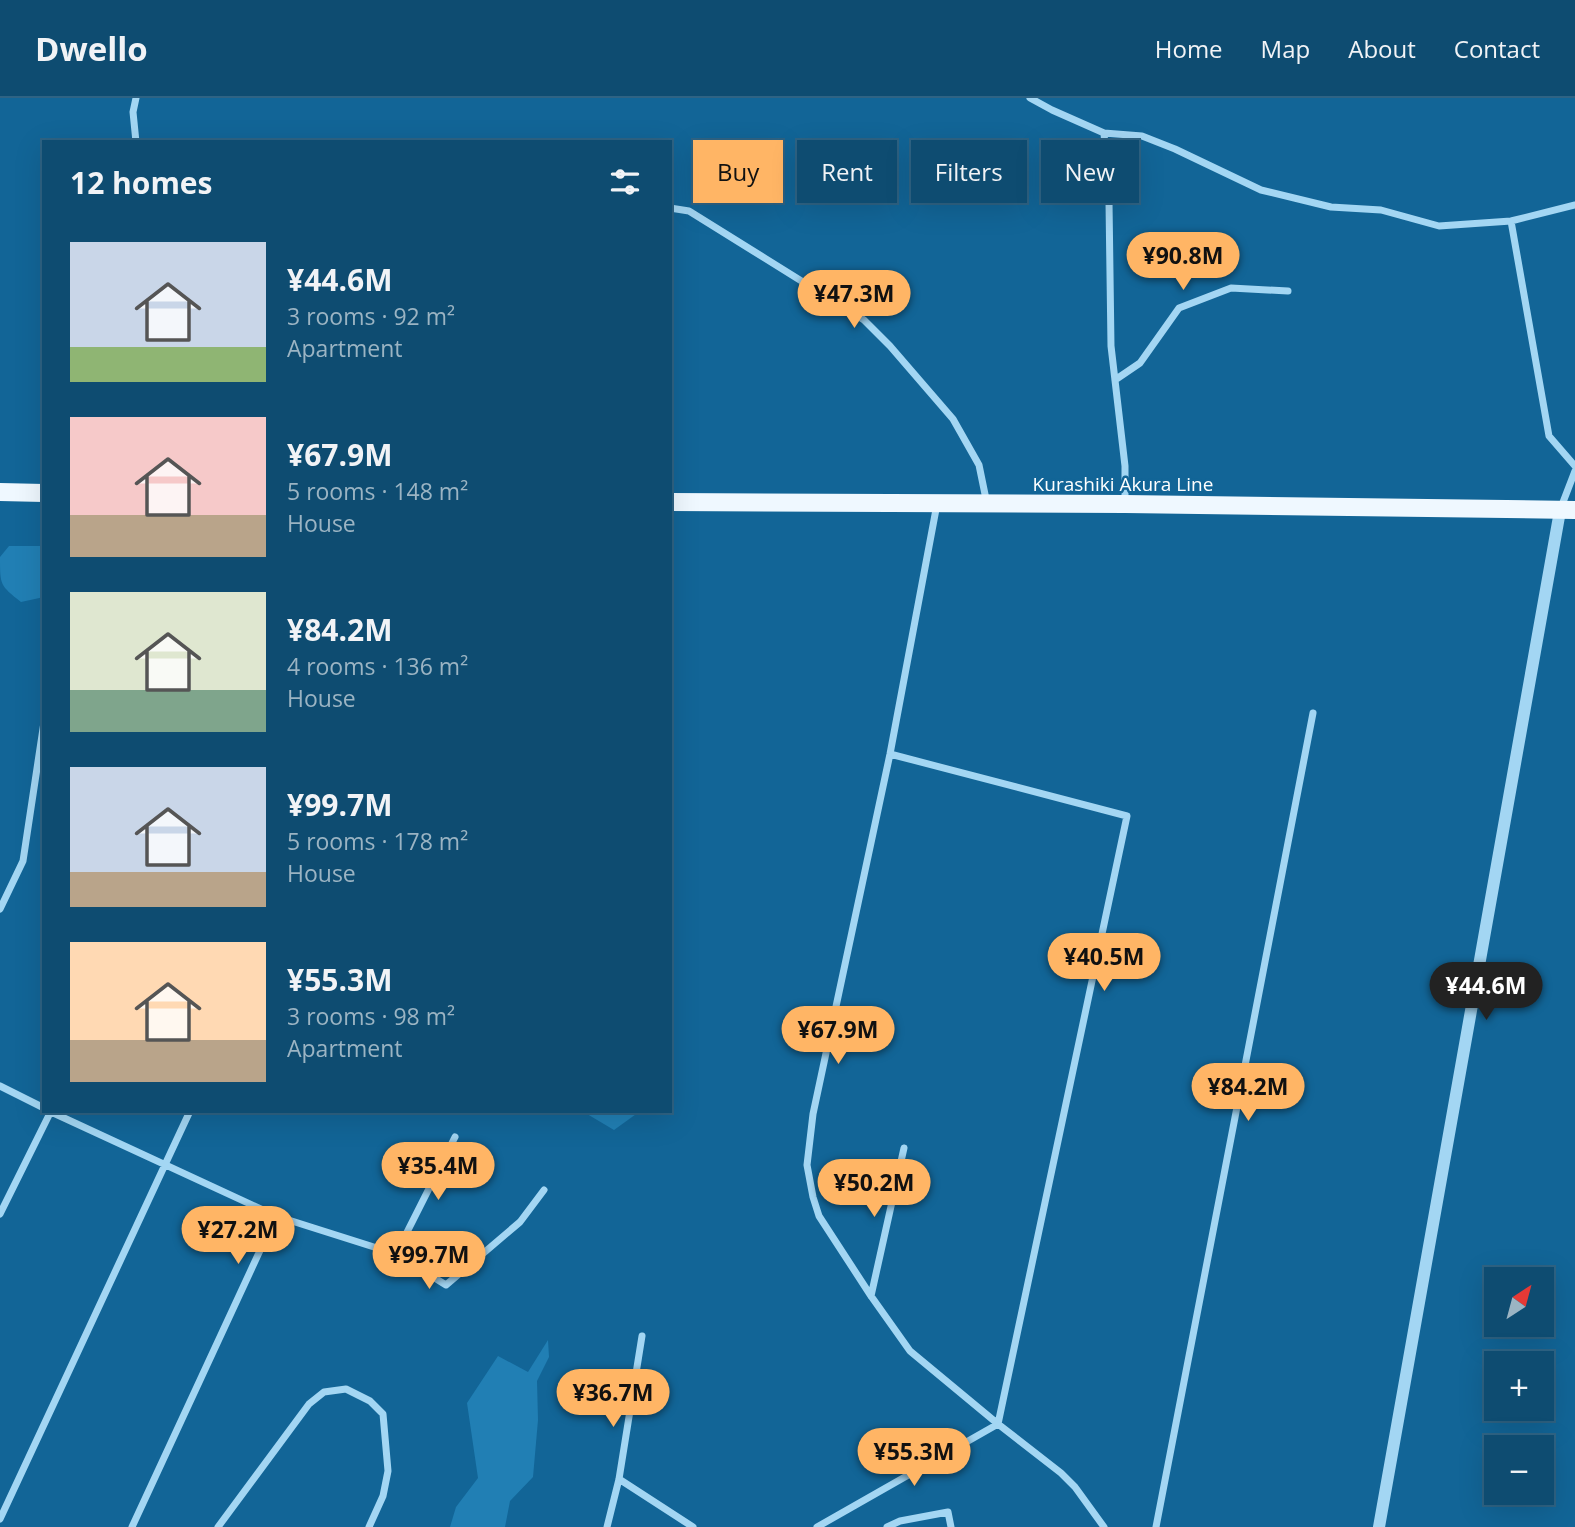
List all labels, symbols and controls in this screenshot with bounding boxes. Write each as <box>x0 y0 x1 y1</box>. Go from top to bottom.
text: Dwello <box>35 26 148 71</box>
text: Home <box>1155 32 1223 65</box>
text: Map <box>1261 32 1310 65</box>
text: About <box>1348 32 1416 65</box>
text: Contact <box>1454 32 1540 65</box>
chip: Buy <box>693 140 783 203</box>
chip: Rent <box>797 140 897 203</box>
chip: Filters <box>911 140 1027 203</box>
chip: New <box>1041 140 1139 203</box>
text: 12 homes <box>70 162 213 203</box>
icon: filters <box>606 163 644 201</box>
pin: ¥90.8M <box>1126 232 1240 292</box>
text: ¥90.8M <box>1143 239 1223 271</box>
text: ¥44.6M <box>287 259 392 300</box>
icon: home <box>126 270 210 354</box>
pin: ¥47.3M <box>797 271 911 330</box>
text: ¥47.3M <box>814 277 894 309</box>
text: 3 rooms · 92 m² <box>287 300 455 332</box>
text: Apartment <box>287 332 403 364</box>
text: ¥67.9M <box>287 434 392 475</box>
icon: home <box>126 445 210 529</box>
street label: Kurashiki Akura Line <box>1033 471 1213 497</box>
text: 5 rooms · 148 m² <box>287 475 468 507</box>
text: House <box>287 507 356 539</box>
text: ¥84.2M <box>287 609 392 650</box>
icon: home <box>126 620 210 704</box>
text: 4 rooms · 136 m² <box>287 650 468 682</box>
text: House <box>287 682 356 714</box>
text: ¥99.7M <box>287 784 392 825</box>
icon: home <box>126 795 210 879</box>
text: 5 rooms · 178 m² <box>287 825 468 857</box>
text: House <box>287 857 356 889</box>
pin: ¥40.5M <box>1047 934 1161 993</box>
text: ¥40.5M <box>1064 940 1144 972</box>
text: ¥55.3M <box>287 959 392 1000</box>
pin: ¥44.6M <box>1429 962 1543 1022</box>
text: ¥44.6M <box>1446 969 1526 1001</box>
icon: home <box>126 970 210 1054</box>
text: 3 rooms · 98 m² <box>287 1000 455 1032</box>
pin: ¥67.9M <box>781 1006 895 1066</box>
text: ¥67.9M <box>798 1013 878 1045</box>
text: Apartment <box>287 1032 403 1064</box>
pin: ¥84.2M <box>1191 1063 1305 1123</box>
text: ¥84.2M <box>1208 1070 1288 1102</box>
pin: ¥35.4M <box>381 1142 495 1202</box>
text: ¥35.4M <box>398 1149 478 1181</box>
pin: ¥50.2M <box>817 1160 931 1219</box>
text: ¥50.2M <box>834 1166 914 1198</box>
pin: ¥27.2M <box>181 1206 295 1266</box>
text: ¥27.2M <box>198 1213 278 1245</box>
pin: ¥99.7M <box>372 1232 486 1291</box>
text: ¥99.7M <box>389 1238 469 1270</box>
north arrow <box>1484 1267 1554 1337</box>
map controls <box>1484 1267 1554 1505</box>
button: + <box>1484 1351 1554 1421</box>
pin: ¥36.7M <box>556 1370 670 1429</box>
text: ¥36.7M <box>573 1376 653 1408</box>
pin: ¥55.3M <box>857 1428 971 1488</box>
text: ¥55.3M <box>874 1435 954 1467</box>
button: − <box>1484 1435 1554 1505</box>

